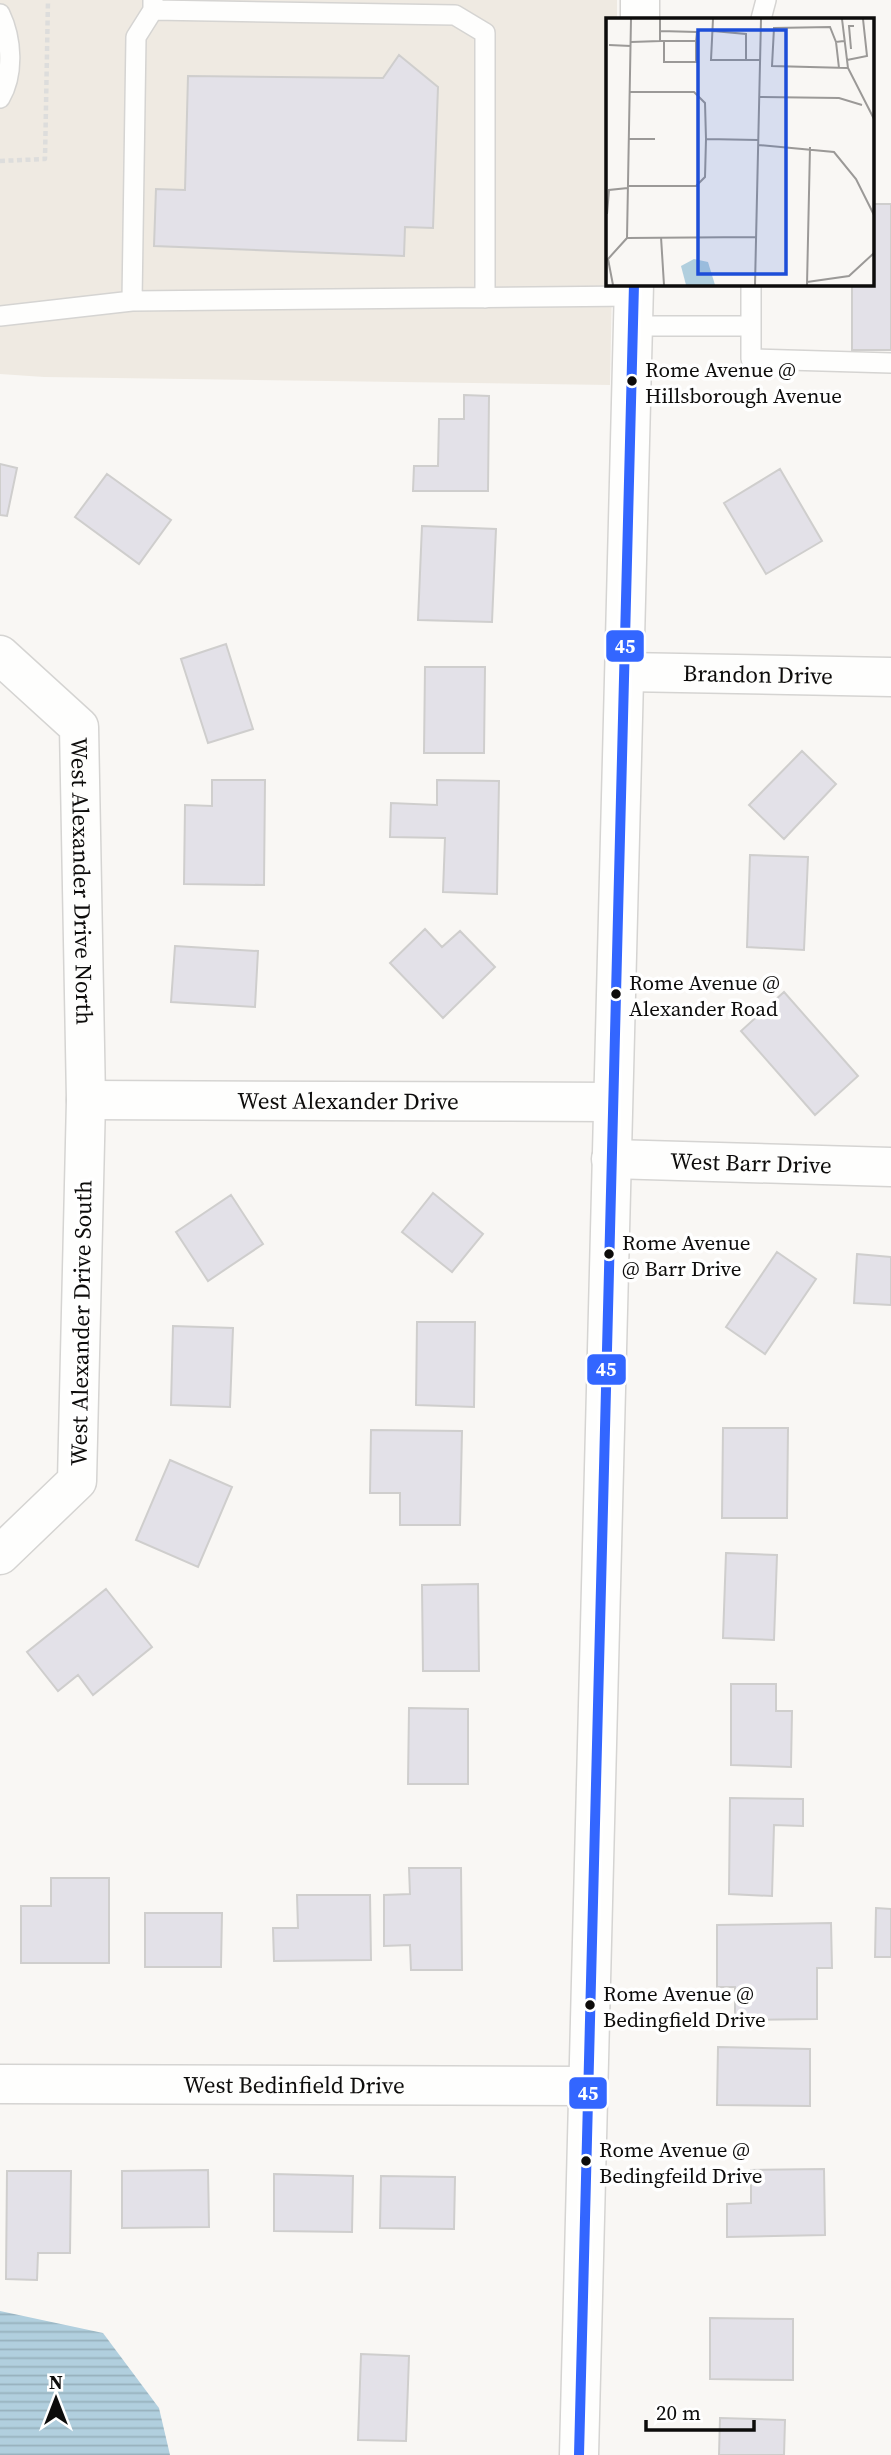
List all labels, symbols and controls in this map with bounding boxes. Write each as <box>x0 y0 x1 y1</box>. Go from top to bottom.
inset map <box>606 18 874 285</box>
place label: Rome Avenue @ Hillsborough Avenue <box>645 355 842 410</box>
marker: Rome Avenue @ Hillsborough Avenue <box>625 374 639 388</box>
line badge: 45 <box>605 629 645 663</box>
text: 45 <box>615 633 635 659</box>
street label: Brandon Drive <box>683 657 833 692</box>
street label: West Alexander Drive North <box>63 737 101 1025</box>
place label: Rome Avenue @ Alexander Road <box>629 968 780 1023</box>
marker: Rome Avenue @ Alexander Road <box>609 987 623 1001</box>
street label: West Alexander Drive <box>237 1085 459 1117</box>
street label: West Barr Drive <box>670 1145 832 1181</box>
street label: West Alexander Drive South <box>63 1180 99 1466</box>
place label: Rome Avenue @ Barr Drive <box>622 1228 750 1283</box>
marker: Rome Avenue @ Barr Drive <box>602 1247 616 1261</box>
line badge: 45 <box>586 1353 627 1386</box>
text: 45 <box>596 1356 616 1382</box>
place label: Rome Avenue @ Bedingfield Drive <box>603 1979 766 2034</box>
marker: Rome Avenue @ Bedingfield Drive <box>583 1998 597 2012</box>
street label: West Bedinfield Drive <box>183 2069 405 2101</box>
line badge: 45 <box>568 2076 608 2110</box>
text: 45 <box>578 2080 598 2106</box>
place label: Rome Avenue @ Bedingfeild Drive <box>599 2135 762 2190</box>
marker: Rome Avenue @ Bedingfeild Drive <box>579 2154 593 2168</box>
north arrow <box>21 2364 91 2434</box>
text: N <box>49 2369 63 2395</box>
scale bar <box>646 2388 754 2432</box>
text: 20 m <box>656 2398 701 2427</box>

